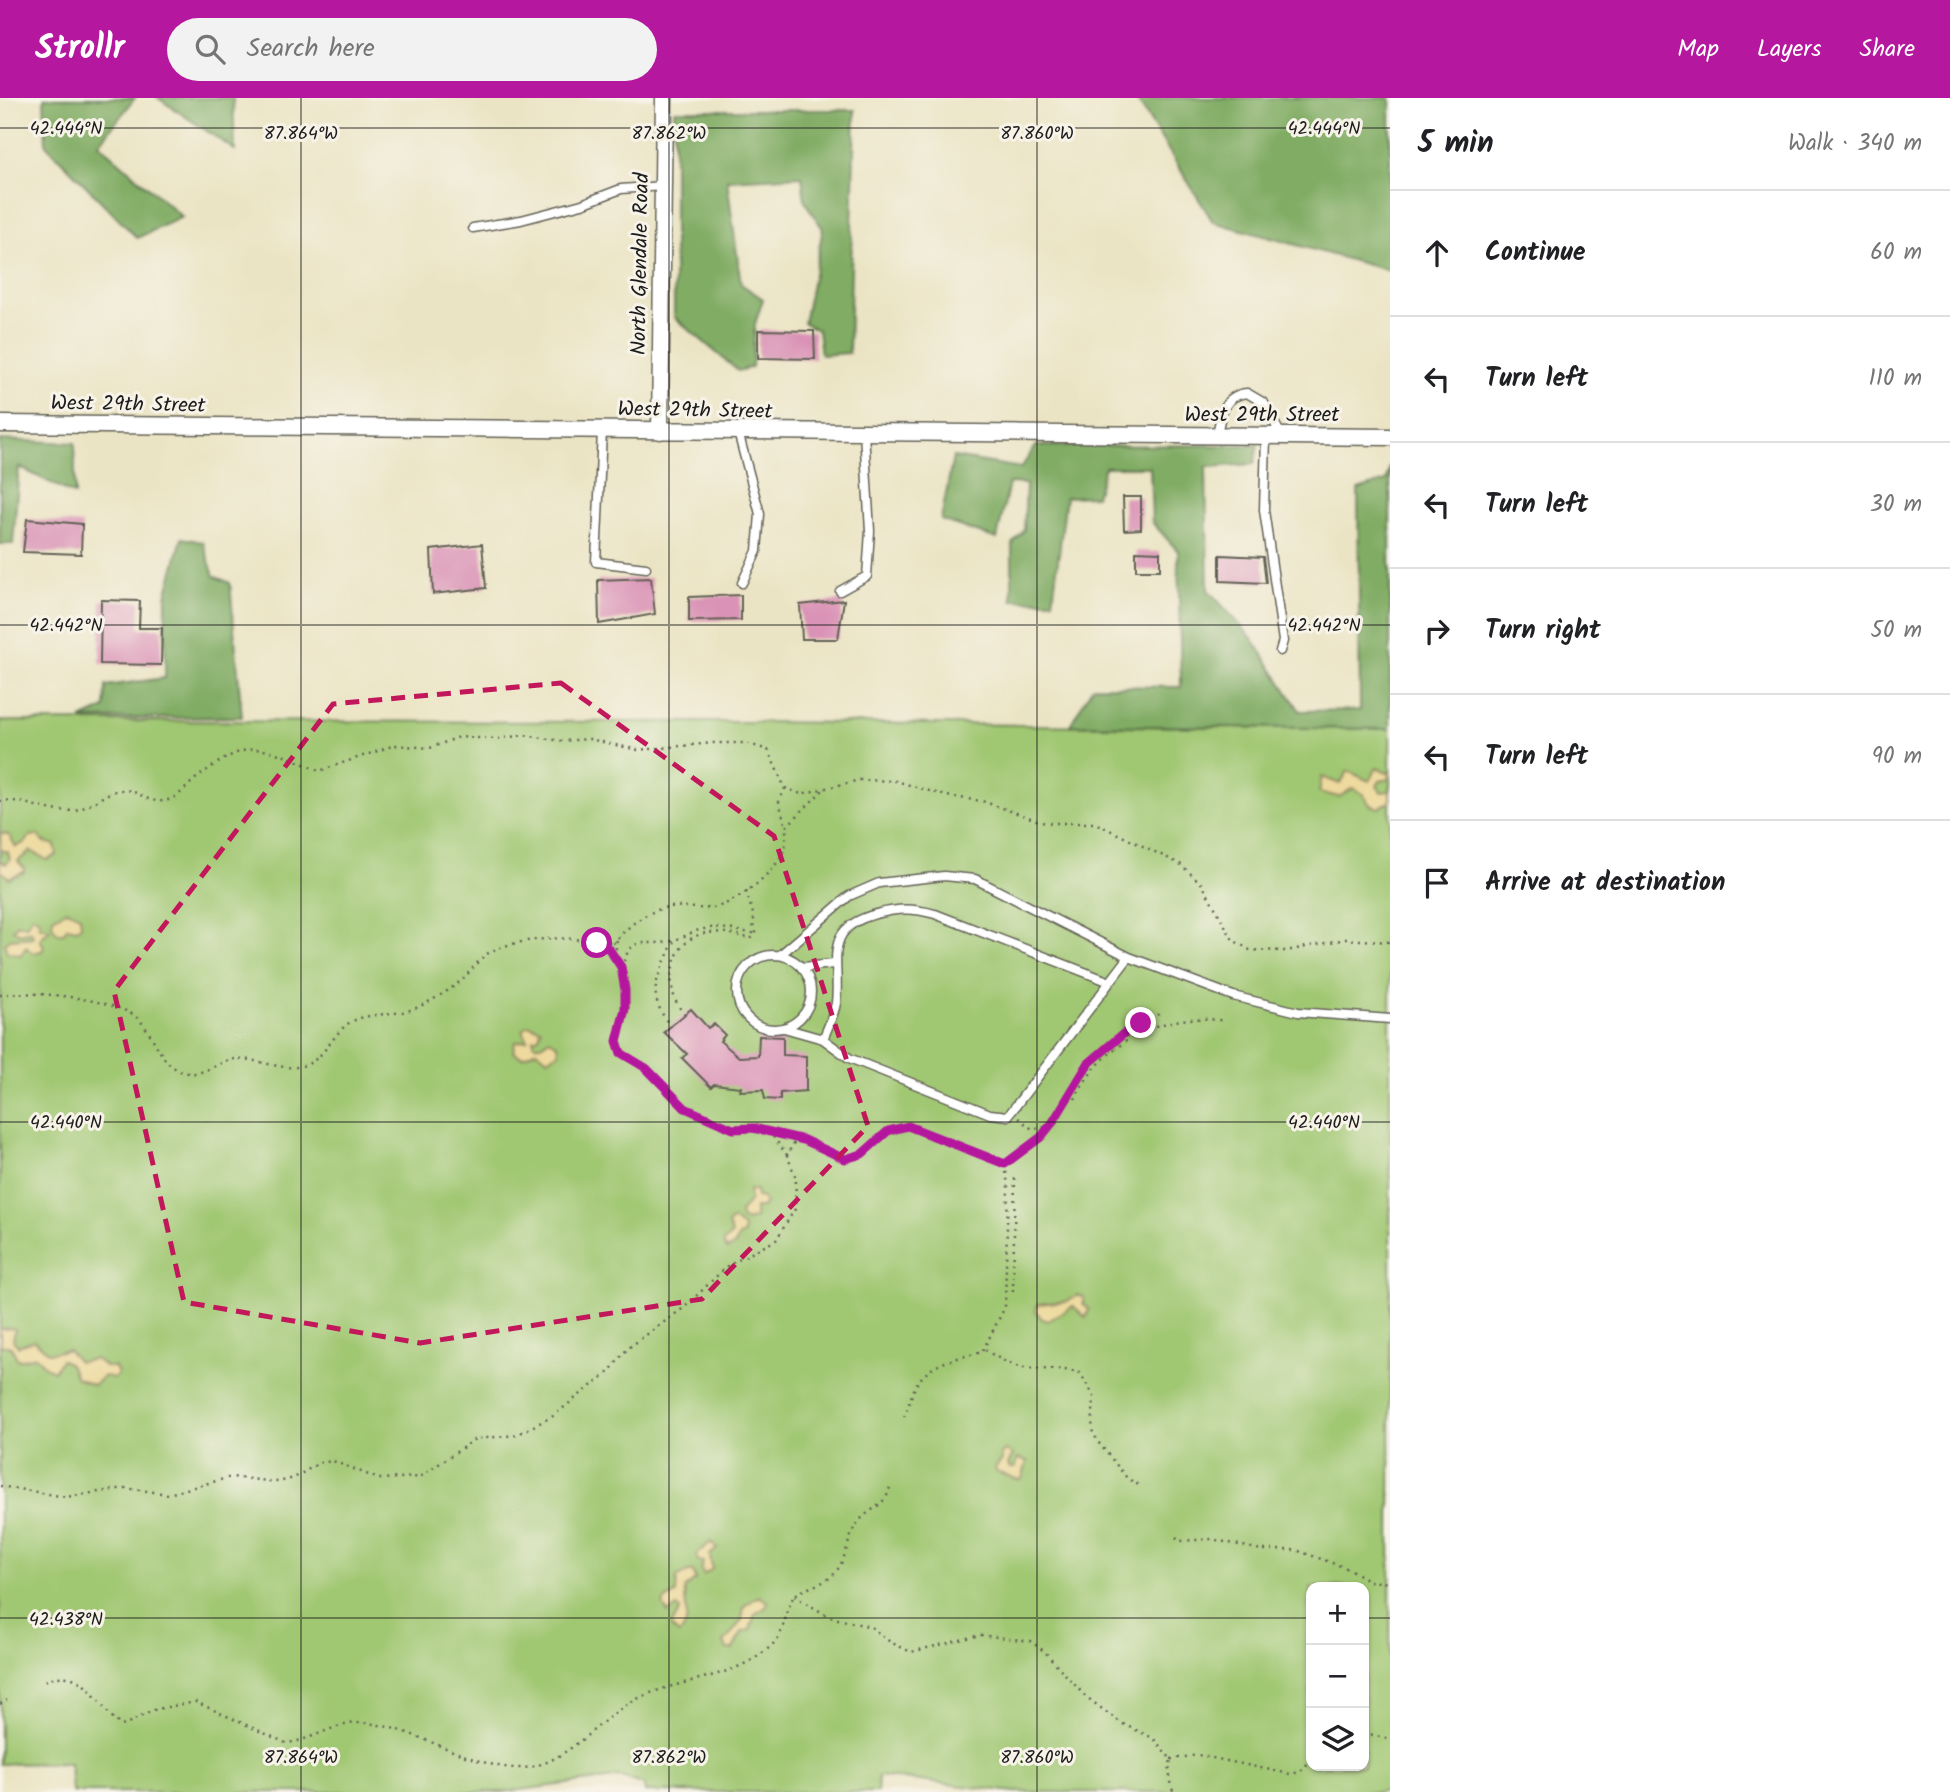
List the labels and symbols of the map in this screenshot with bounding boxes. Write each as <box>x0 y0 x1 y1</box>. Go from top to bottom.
text: 42.444°N <box>30 115 102 144</box>
text: 42.444°N <box>1288 115 1360 144</box>
text: 87.864°W <box>264 120 338 149</box>
text: 87.862°W <box>632 120 706 149</box>
text: 87.860°W <box>1000 120 1074 149</box>
street label: North Glendale Road <box>623 172 659 356</box>
street label: West 29th Street <box>50 387 207 423</box>
street label: West 29th Street <box>617 393 774 429</box>
street label: West 29th Street <box>1185 399 1340 432</box>
text: 42.442°N <box>29 612 103 641</box>
text: 42.442°N <box>1287 612 1361 641</box>
route start <box>581 927 612 958</box>
route end <box>1125 1007 1156 1038</box>
text: 42.440°N <box>30 1109 102 1138</box>
text: 42.440°N <box>1288 1109 1360 1138</box>
text: 42.438°N <box>29 1606 103 1635</box>
text: 87.864°W <box>264 1744 338 1773</box>
text: 87.862°W <box>632 1744 706 1773</box>
text: 87.860°W <box>1000 1744 1074 1773</box>

